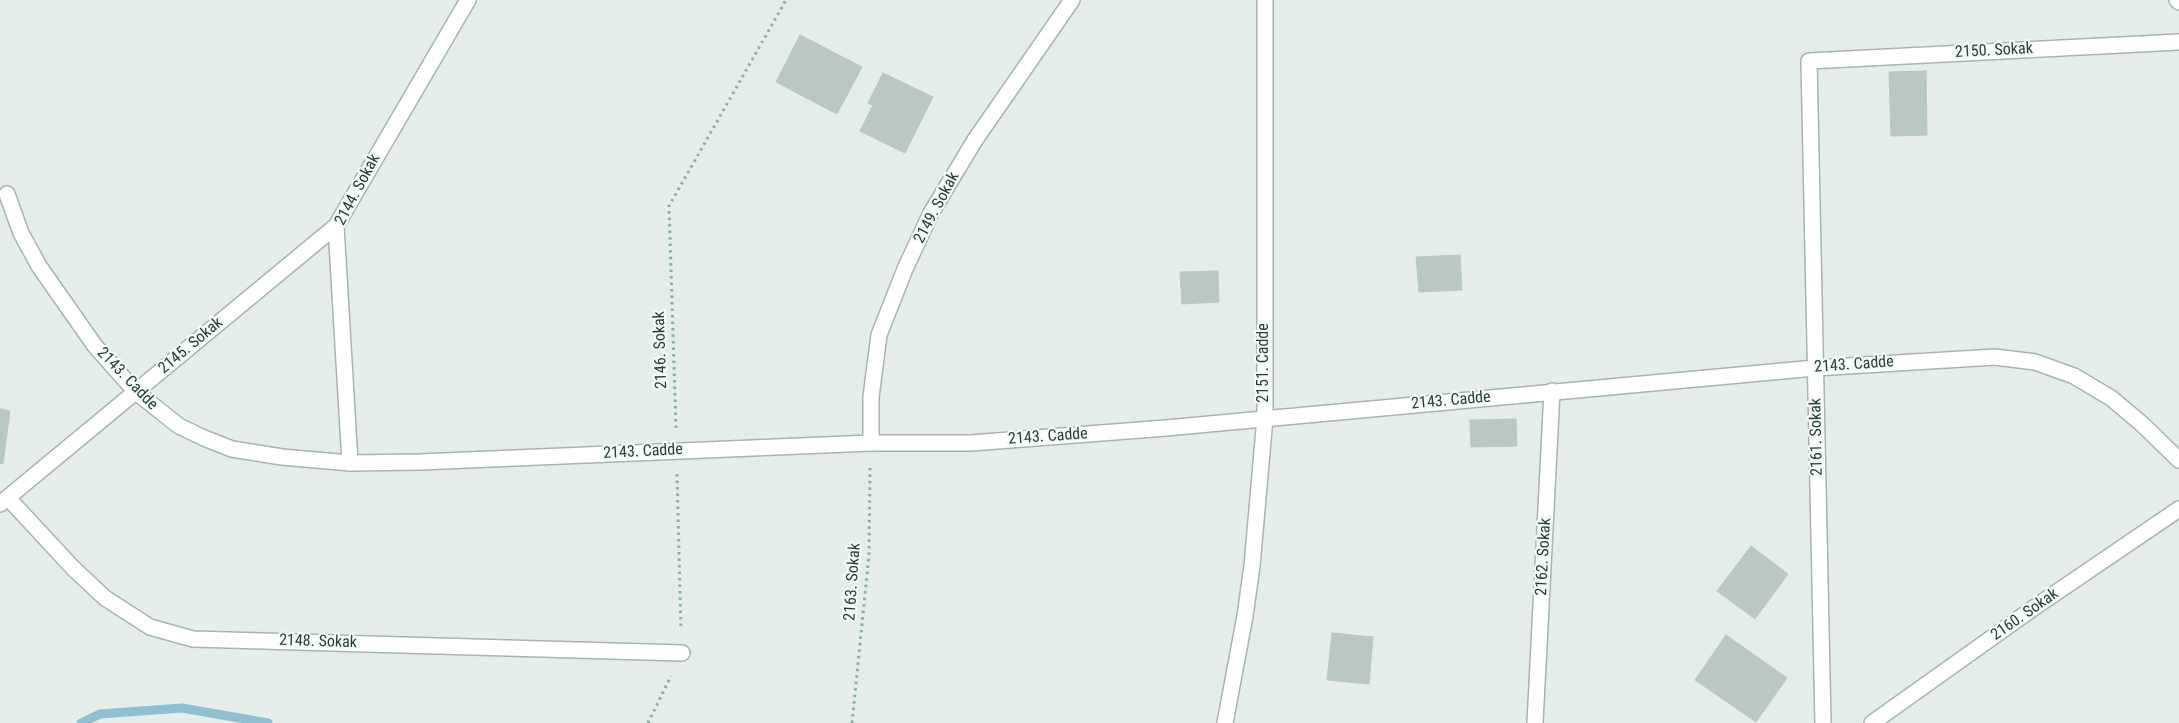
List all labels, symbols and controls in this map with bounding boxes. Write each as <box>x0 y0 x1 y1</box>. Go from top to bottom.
street label: 2150. Sokak <box>1955 39 2033 63</box>
street label: 2144. Sokak <box>331 151 385 229</box>
street label: 2149. Sokak <box>910 169 964 247</box>
street label: 2146. Sokak <box>650 311 672 389</box>
street label: 2145. Sokak <box>155 314 227 378</box>
street label: 2151. Cadde <box>1254 323 1274 403</box>
street label: 2143. Cadde <box>92 344 162 414</box>
street label: 2143. Cadde <box>1814 353 1894 377</box>
street label: 2143. Cadde <box>1411 388 1491 414</box>
street label: 2161. Sokak <box>1807 398 1827 476</box>
street label: 2143. Cadde <box>1008 425 1088 449</box>
street label: 2143. Cadde <box>603 440 683 464</box>
street label: 2162. Sokak <box>1532 518 1556 596</box>
street label: 2163. Sokak <box>841 542 865 622</box>
street label: 2160. Sokak <box>1988 585 2062 645</box>
street label: 2148. Sokak <box>279 631 357 653</box>

